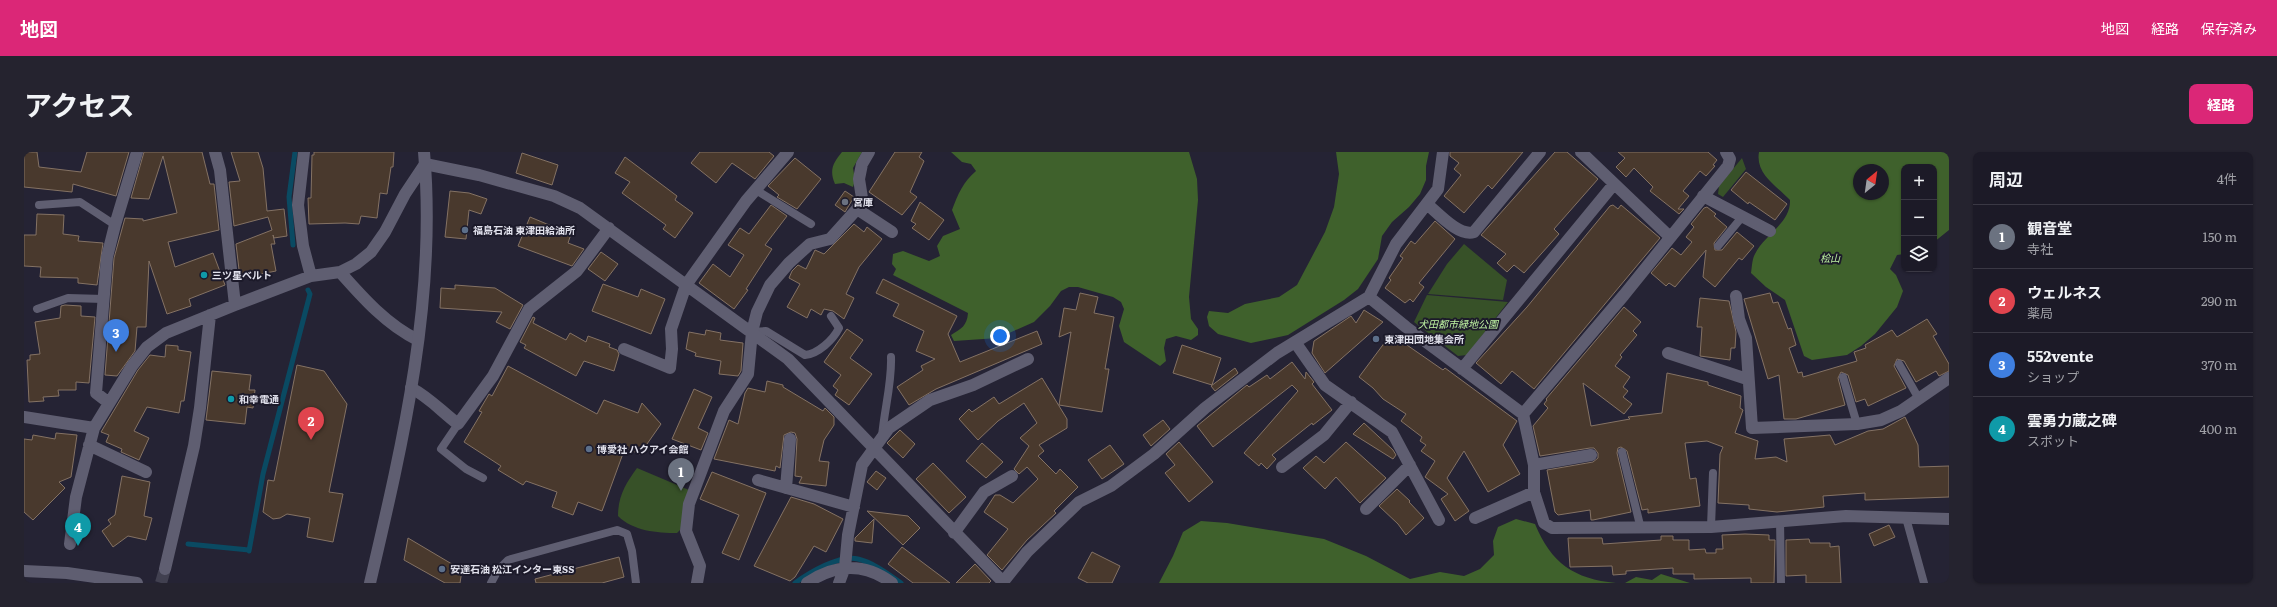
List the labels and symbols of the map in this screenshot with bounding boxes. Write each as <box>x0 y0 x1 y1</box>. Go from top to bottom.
north arrow <box>1853 164 1889 200</box>
place label: 宮庫 <box>853 194 873 209</box>
marker: 宮庫 <box>840 197 850 207</box>
place label: 福島石油 東津田給油所 <box>473 222 575 237</box>
marker: 福島石油 東津田給油所 <box>460 225 470 235</box>
park label: 桧山 <box>1820 250 1841 265</box>
place label: 三ツ星ベルト <box>212 267 272 282</box>
marker: 三ツ星ベルト <box>199 270 209 280</box>
park label: 犬田都市緑地公園 <box>1418 316 1500 331</box>
pin: 3 <box>103 319 129 352</box>
your location <box>990 326 1010 346</box>
place label: 東津田団地集会所 <box>1384 331 1464 346</box>
marker: 東津田団地集会所 <box>1371 334 1381 344</box>
place label: 和幸電通 <box>239 391 279 406</box>
marker: 和幸電通 <box>226 394 236 404</box>
pin: 2 <box>298 407 324 440</box>
place label: 博愛社 ハクアイ会館 <box>597 441 689 456</box>
marker: 博愛社 ハクアイ会館 <box>584 444 594 454</box>
pin: 1 <box>668 458 694 491</box>
pin: 4 <box>65 513 91 546</box>
place label: 安達石油 松江インター東SS <box>450 561 574 576</box>
marker: 安達石油 松江インター東SS <box>437 564 447 574</box>

